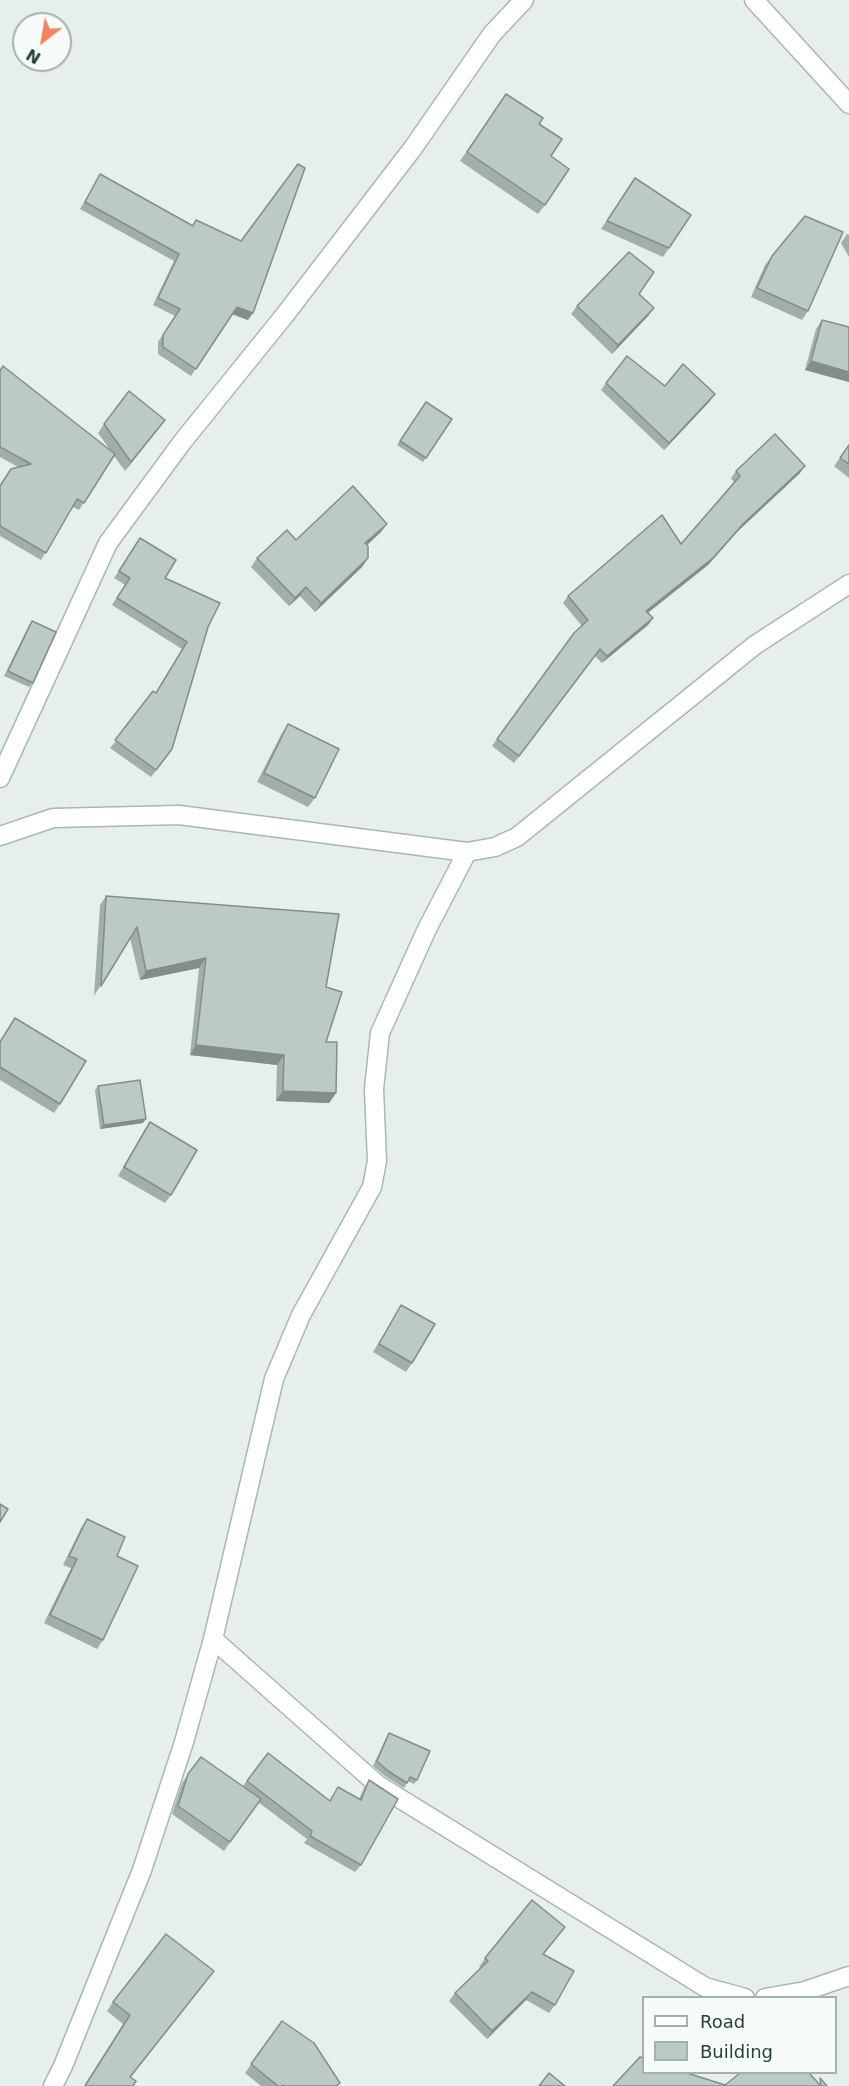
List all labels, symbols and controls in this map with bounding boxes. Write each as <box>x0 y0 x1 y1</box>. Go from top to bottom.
north arrow <box>12 12 72 72</box>
text: N <box>23 45 44 68</box>
legend <box>642 1996 837 2074</box>
text: Road <box>700 2011 745 2032</box>
text: Building <box>700 2041 773 2062</box>

